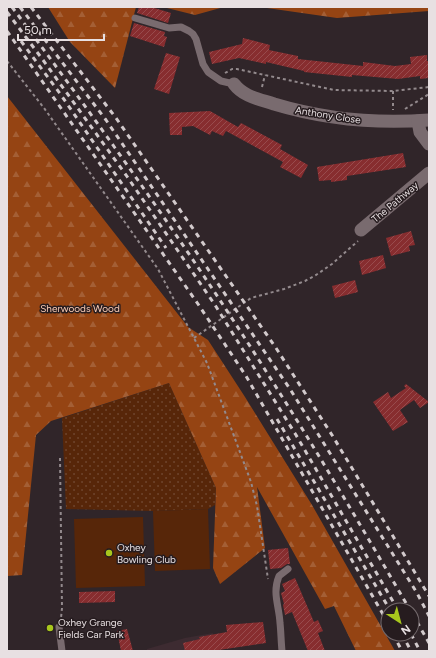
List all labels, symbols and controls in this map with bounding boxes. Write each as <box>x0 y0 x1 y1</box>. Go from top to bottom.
scale bar <box>18 16 104 42</box>
text: 50 m <box>24 23 52 37</box>
street label: Anthony Close <box>294 103 362 127</box>
street label: The Pathway <box>369 178 422 225</box>
park label: Sherwoods Wood <box>40 302 120 315</box>
place label: Oxhey Bowling Club <box>117 541 176 566</box>
marker: Oxhey Bowling Club <box>104 548 114 558</box>
north arrow <box>380 602 420 642</box>
place label: Oxhey Grange Fields Car Park <box>58 616 124 641</box>
text: N <box>398 622 413 637</box>
marker: Oxhey Grange Fields Car Park <box>45 623 55 633</box>

